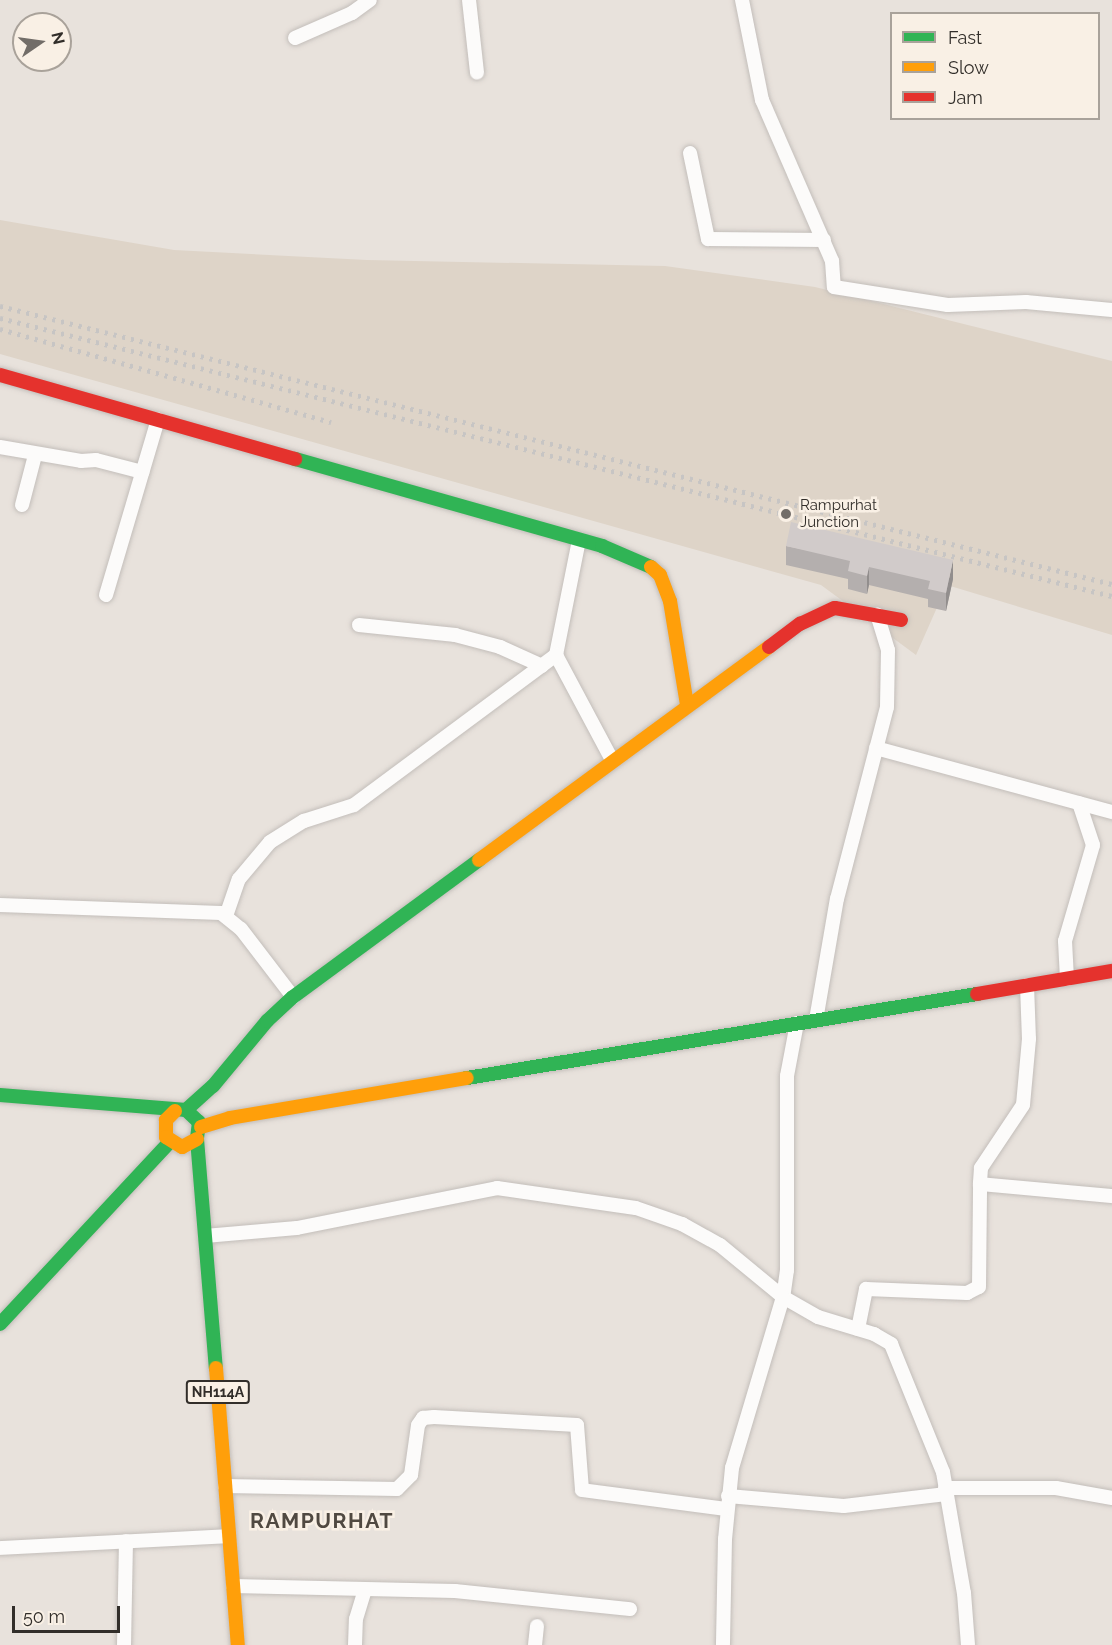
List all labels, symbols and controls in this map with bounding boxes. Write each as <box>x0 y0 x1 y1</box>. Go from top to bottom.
north arrow <box>12 12 72 72</box>
legend <box>890 12 1100 120</box>
text: Fast <box>948 27 982 48</box>
text: N <box>47 30 69 46</box>
text: Slow <box>948 57 989 78</box>
text: Jam <box>948 87 983 108</box>
place label: Rampurhat Junction <box>800 496 877 531</box>
marker: Rampurhat Junction <box>777 505 795 523</box>
road number: NH114A <box>185 1381 251 1403</box>
district label: RAMPURHAT <box>250 1508 394 1534</box>
scale bar <box>15 1594 123 1632</box>
text: 50 m <box>23 1606 65 1627</box>

